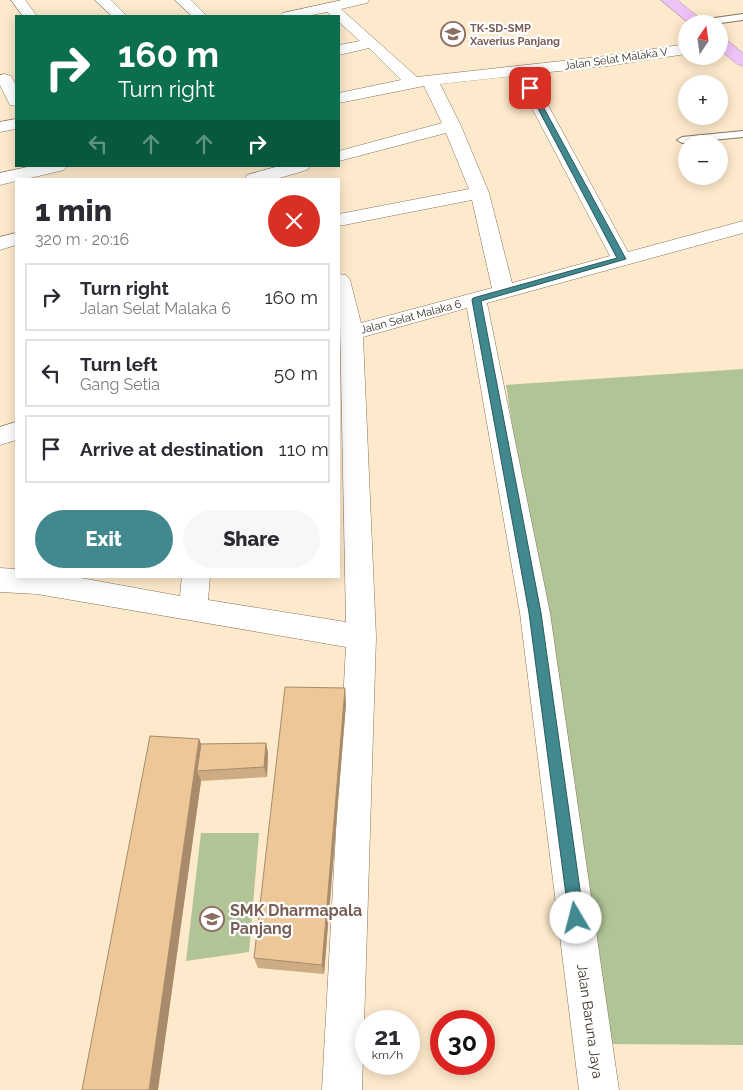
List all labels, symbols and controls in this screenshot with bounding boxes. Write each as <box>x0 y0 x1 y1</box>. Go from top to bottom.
north arrow <box>678 15 728 65</box>
map controls <box>678 15 728 185</box>
school or university icon: TK-SD-SMP Xaverius Panjang <box>440 21 466 47</box>
place label: TK-SD-SMP Xaverius Panjang <box>469 22 560 48</box>
text: 160 m <box>118 34 219 75</box>
icon: right <box>35 35 100 100</box>
street label: Jalan Selat Malaka V <box>563 45 669 73</box>
pin <box>509 67 551 109</box>
icon: arrive <box>516 74 544 102</box>
button: + <box>678 75 728 125</box>
text: Turn right <box>118 76 215 102</box>
icon: left <box>84 130 112 158</box>
icon: ahead <box>137 130 165 158</box>
icon: ahead <box>190 130 218 158</box>
icon: right <box>243 130 271 158</box>
button: − <box>678 135 728 185</box>
text: 1 min <box>35 193 112 228</box>
button: close <box>268 195 320 247</box>
text: 320 m · 20:16 <box>35 230 129 249</box>
text: Turn right <box>80 277 169 299</box>
icon: right <box>37 283 65 311</box>
text: 160 m <box>264 286 318 308</box>
street label: Jalan Selat Malaka 6 <box>359 297 463 337</box>
text: Jalan Selat Malaka 6 <box>80 299 231 318</box>
text: Turn left <box>80 353 157 375</box>
icon: left <box>37 359 65 387</box>
text: 50 m <box>274 362 318 384</box>
text: Gang Setia <box>80 375 160 394</box>
icon: arrive <box>37 435 65 463</box>
text: Arrive at destination <box>80 438 264 460</box>
text: 110 m <box>279 438 329 460</box>
button: Exit <box>35 510 173 568</box>
button: Share <box>183 510 320 568</box>
position arrow <box>549 891 601 943</box>
place label: SMK Dharmapala Panjang <box>230 901 362 938</box>
school or university icon: SMK Dharmapala Panjang <box>199 906 225 932</box>
street label: Jalan Baruna Jaya <box>574 963 606 1079</box>
speed limit sign: 30 <box>430 1010 495 1075</box>
text: 21 <box>374 1021 401 1051</box>
text: km/h <box>372 1048 403 1062</box>

